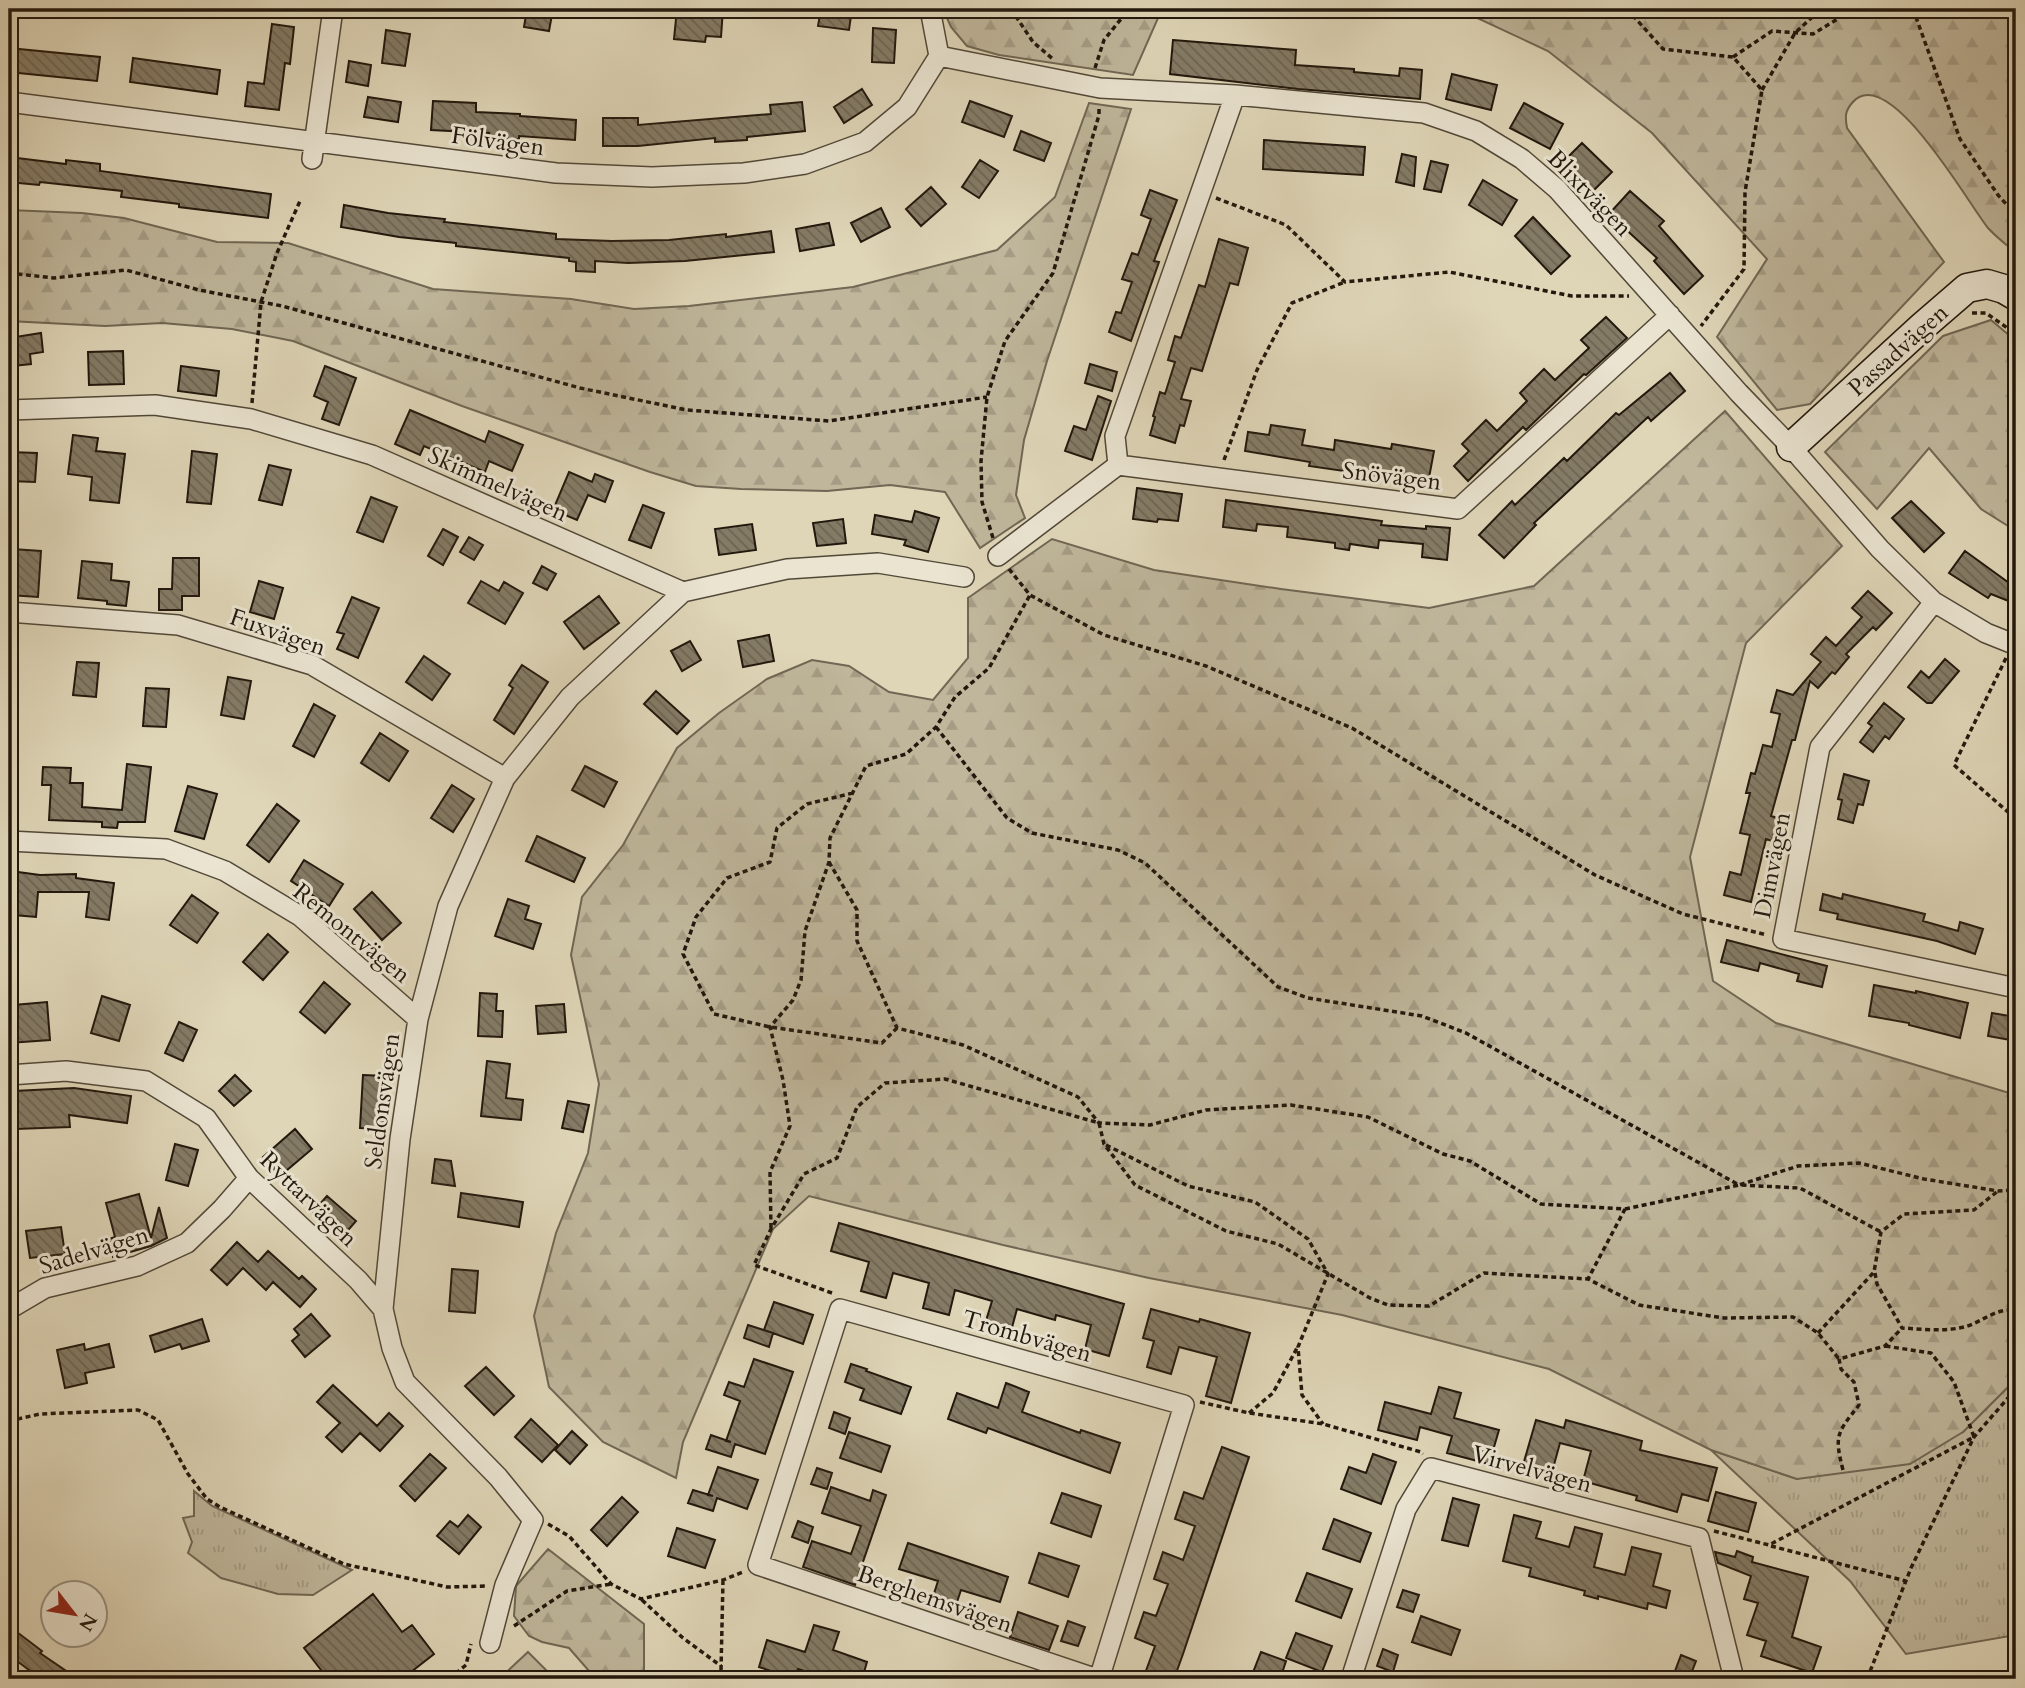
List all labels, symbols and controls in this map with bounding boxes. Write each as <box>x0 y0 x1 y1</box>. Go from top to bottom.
street label: Fölvägen <box>449 119 547 164</box>
street label: Blixtvägen <box>1540 143 1640 244</box>
street label: Passadvägen <box>1841 296 1956 404</box>
street label: Skimmelvägen <box>423 439 573 530</box>
street label: Snövägen <box>1341 454 1444 499</box>
street label: Fuxvägen <box>225 601 331 664</box>
street label: Dimvägen <box>1746 809 1799 921</box>
street label: Remontvägen <box>286 876 418 991</box>
street label: Seldonsvägen <box>357 1031 408 1171</box>
street label: Ryttarvägen <box>252 1144 365 1255</box>
street label: Sadelvägen <box>35 1218 153 1283</box>
street label: Trombvägen <box>958 1302 1096 1371</box>
street label: Virvelvägen <box>1468 1438 1596 1501</box>
street label: Berghemsvägen <box>853 1557 1017 1642</box>
north arrow <box>38 1580 108 1650</box>
text: N <box>72 1608 103 1636</box>

